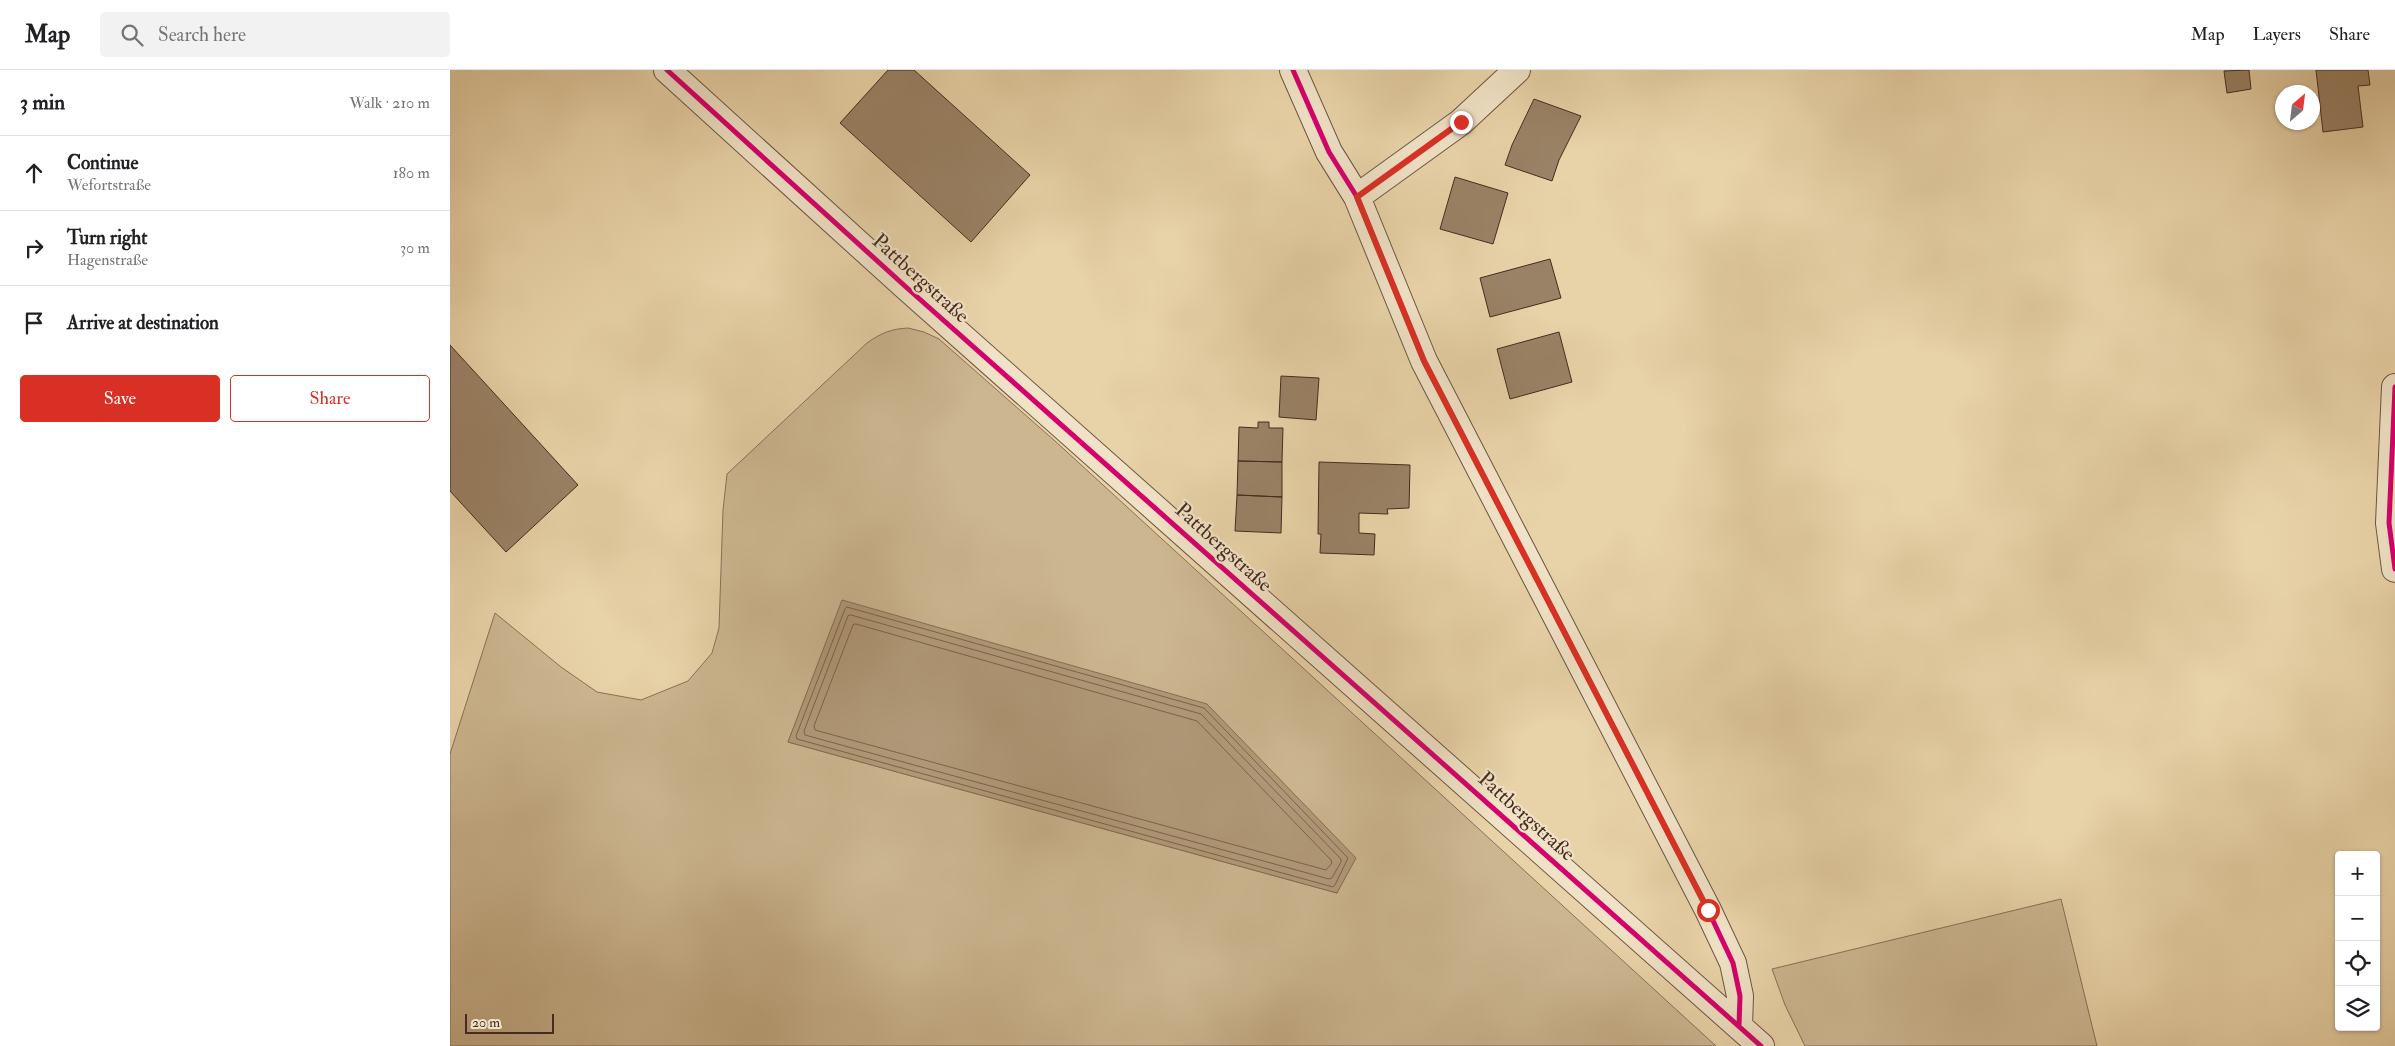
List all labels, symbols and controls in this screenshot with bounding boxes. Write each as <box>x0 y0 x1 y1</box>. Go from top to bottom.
search box <box>100 12 450 57</box>
text: Map <box>25 19 70 50</box>
icon: search <box>118 21 146 49</box>
text: Search here <box>158 23 246 47</box>
text: Map <box>2191 23 2225 46</box>
text: Layers <box>2253 23 2301 46</box>
text: Share <box>2329 23 2370 46</box>
north arrow <box>2275 85 2320 130</box>
text: 3 min <box>20 89 65 116</box>
text: Walk · 210 m <box>349 93 430 113</box>
route end <box>1450 111 1473 134</box>
text: Continue <box>67 151 138 175</box>
icon: ahead <box>20 159 48 187</box>
text: 180 m <box>393 163 430 183</box>
text: Wefortstraße <box>67 175 151 195</box>
text: Turn right <box>67 226 147 250</box>
street label: Pattbergstraße <box>866 228 975 329</box>
icon: right <box>20 234 48 262</box>
text: 30 m <box>400 238 430 258</box>
text: Hagenstraße <box>67 250 148 270</box>
icon: arrive <box>20 309 48 337</box>
text: Arrive at destination <box>67 311 219 335</box>
button: Save <box>20 375 220 422</box>
button: Share <box>230 375 430 422</box>
street label: Pattbergstraße <box>1169 497 1278 598</box>
street label: Pattbergstraße <box>1472 766 1581 867</box>
map controls <box>2335 851 2380 1031</box>
button: + <box>2335 851 2380 896</box>
button: − <box>2335 896 2380 941</box>
route start <box>1697 899 1720 922</box>
button: locate <box>2335 941 2380 986</box>
button: layers <box>2335 986 2380 1031</box>
scale bar <box>465 1011 554 1034</box>
text: 20 m <box>472 1014 500 1031</box>

